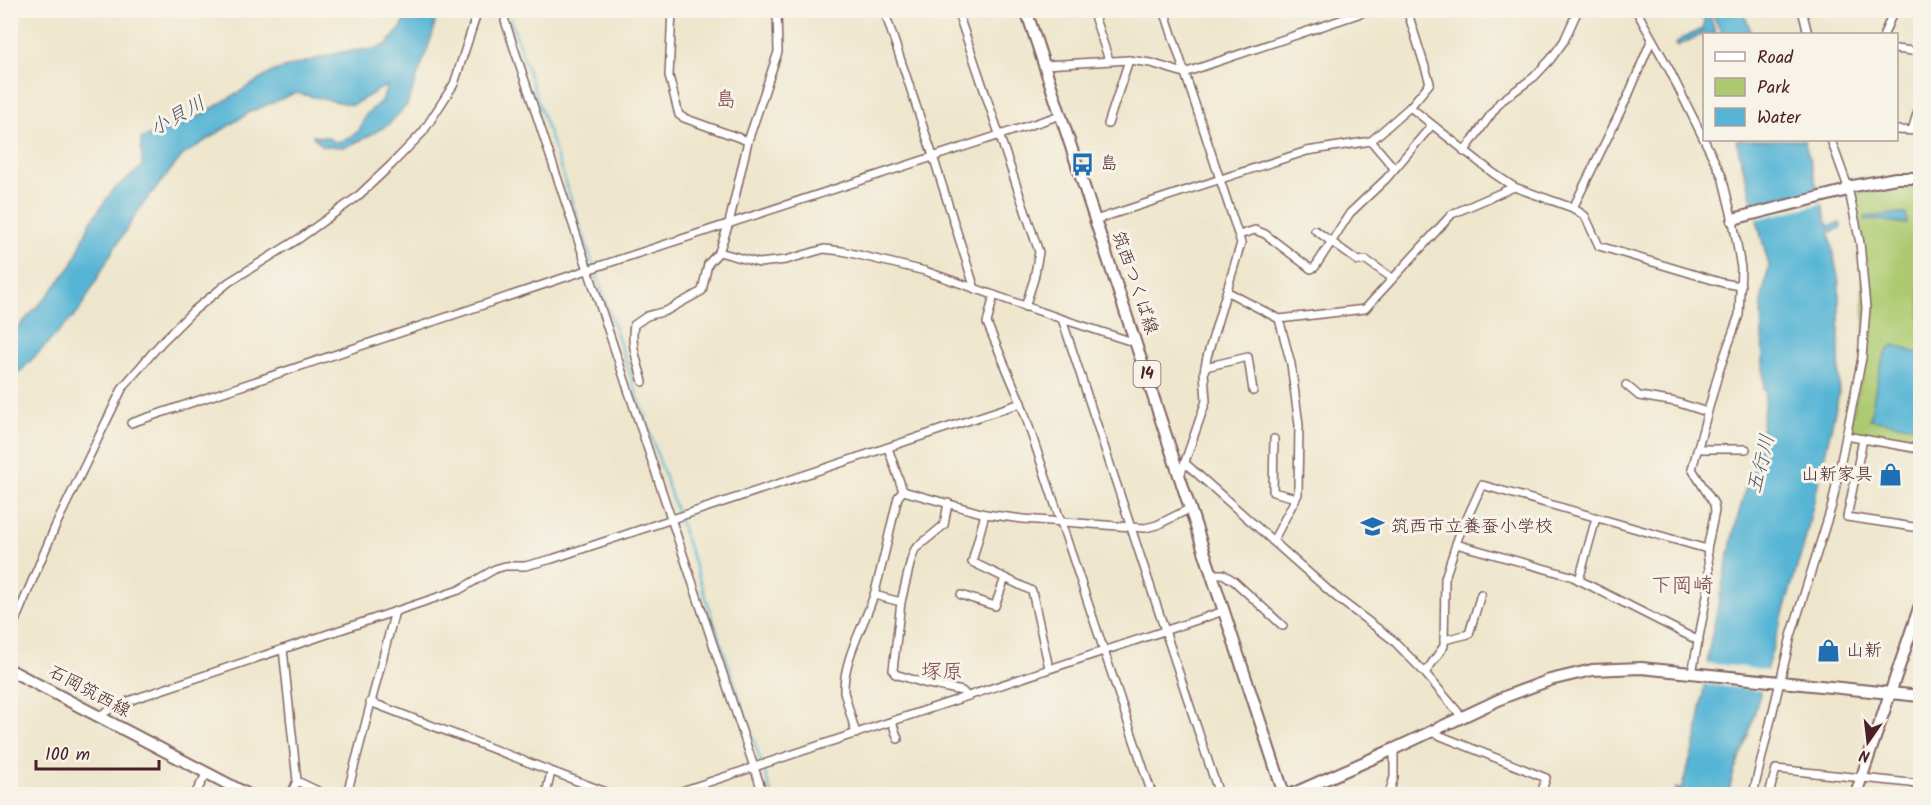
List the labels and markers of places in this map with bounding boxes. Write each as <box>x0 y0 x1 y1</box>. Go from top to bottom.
place label: 島 <box>1100 150 1118 179</box>
bus stop icon: 島 <box>1069 151 1095 177</box>
place label: 山新家具 <box>1801 461 1873 490</box>
shop icon: 山新家具 <box>1878 462 1904 488</box>
place label: 筑西市立養蚕小学校 <box>1391 513 1553 542</box>
school or university icon: 筑西市立養蚕小学校 <box>1360 514 1386 540</box>
place label: 山新 <box>1846 637 1882 666</box>
shop icon: 山新 <box>1815 638 1841 664</box>

